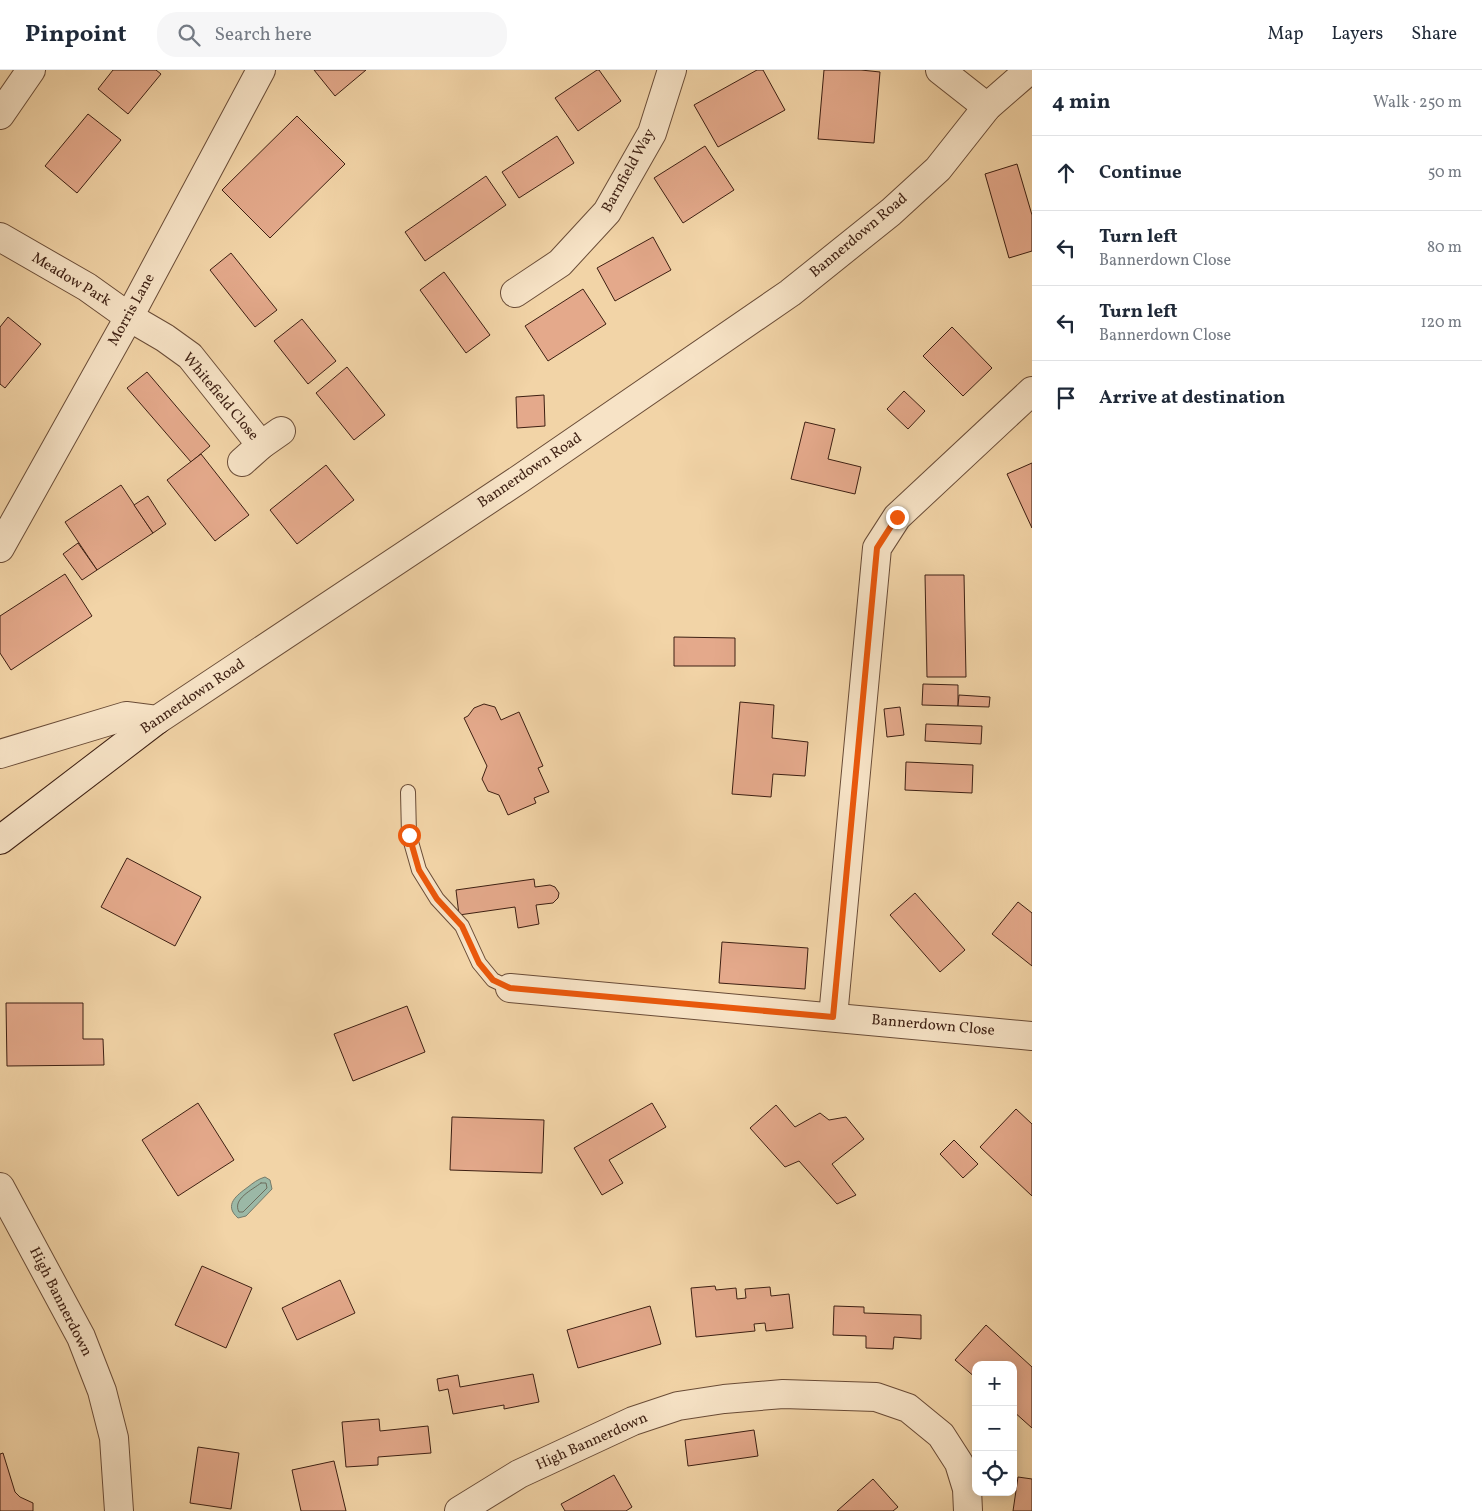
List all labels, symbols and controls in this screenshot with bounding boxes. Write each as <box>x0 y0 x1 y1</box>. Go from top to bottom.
search box <box>157 12 507 57</box>
text: Pinpoint <box>25 18 127 52</box>
icon: search <box>175 21 203 49</box>
text: Search here <box>215 22 312 48</box>
text: Map <box>1267 22 1303 47</box>
text: Layers <box>1331 22 1383 47</box>
text: Share <box>1411 22 1457 47</box>
text: 4 min <box>1052 88 1111 117</box>
text: Walk · 250 m <box>1373 92 1462 114</box>
street label: Barnfield Way <box>597 125 661 217</box>
icon: ahead <box>1052 159 1080 187</box>
text: Continue <box>1099 160 1182 186</box>
text: 50 m <box>1428 162 1462 184</box>
street label: Bannerdown Road <box>806 189 912 283</box>
text: Turn left <box>1099 224 1178 250</box>
icon: left <box>1052 234 1080 262</box>
text: 80 m <box>1427 237 1462 259</box>
street label: Meadow Park <box>27 248 115 312</box>
text: Bannerdown Close <box>1099 250 1231 272</box>
street label: Morris Lane <box>103 270 161 350</box>
text: Turn left <box>1099 299 1178 325</box>
icon: left <box>1052 309 1080 337</box>
text: 120 m <box>1420 312 1462 334</box>
text: Bannerdown Close <box>1099 325 1231 347</box>
street label: Whitefield Close <box>177 349 263 445</box>
icon: arrive <box>1052 384 1080 412</box>
text: Arrive at destination <box>1099 385 1285 411</box>
street label: Bannerdown Road <box>474 428 586 514</box>
route end <box>886 506 909 529</box>
street label: Bannerdown Road <box>137 654 249 740</box>
route start <box>398 824 421 847</box>
street label: Bannerdown Close <box>870 1010 996 1042</box>
street label: High Bannerdown <box>23 1244 97 1360</box>
map controls <box>972 1361 1017 1496</box>
button: + <box>972 1361 1017 1406</box>
button: − <box>972 1406 1017 1451</box>
street label: High Bannerdown <box>533 1408 651 1476</box>
button: locate <box>972 1451 1017 1496</box>

